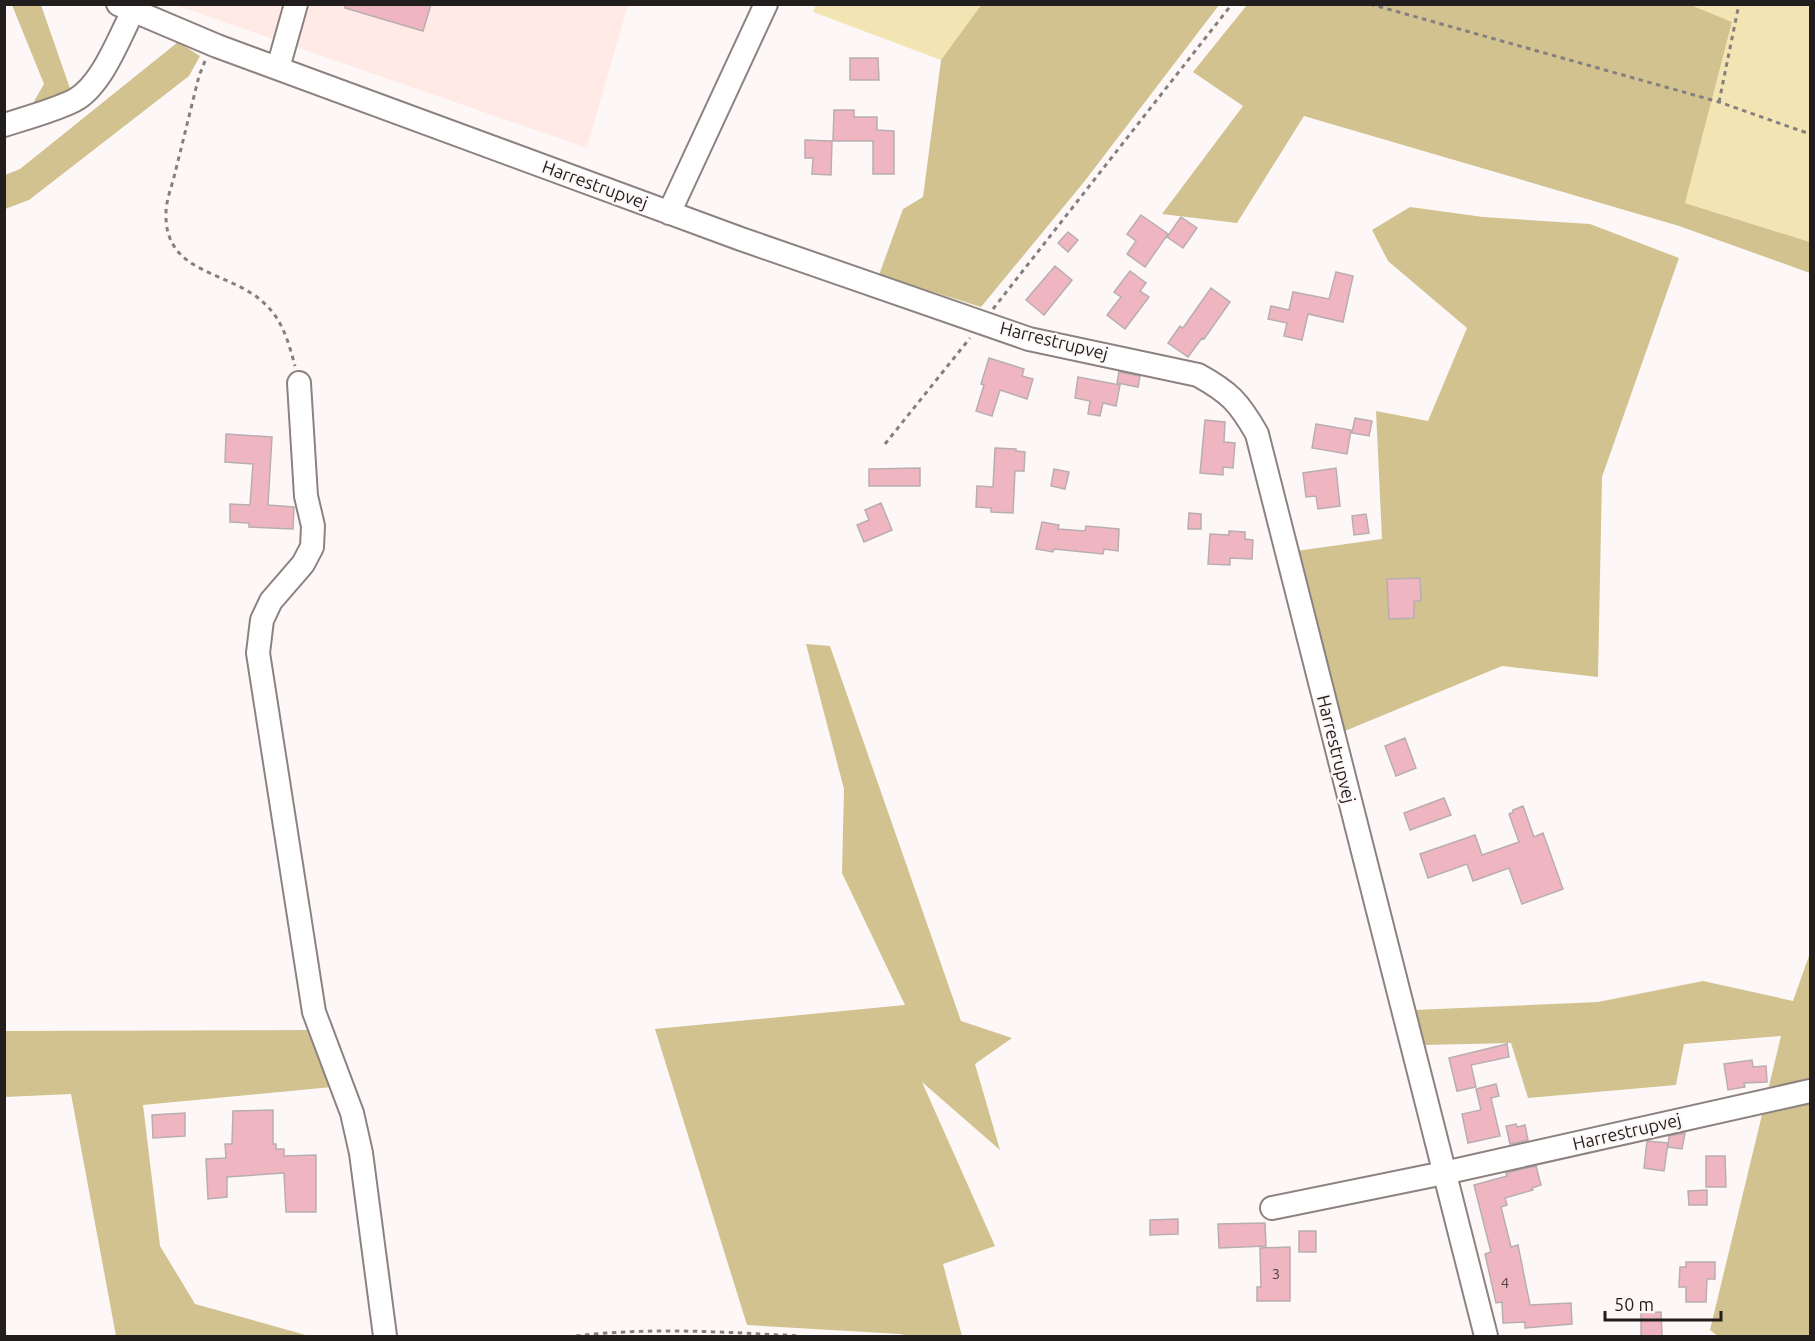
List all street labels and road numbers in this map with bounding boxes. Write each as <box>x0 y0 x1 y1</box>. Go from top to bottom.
street label: Harrestrupvej <box>540 156 651 212</box>
street label: Harrestrupvej <box>998 317 1110 363</box>
street label: Harrestrupvej <box>1314 693 1360 805</box>
street label: Harrestrupvej <box>1570 1109 1683 1153</box>

